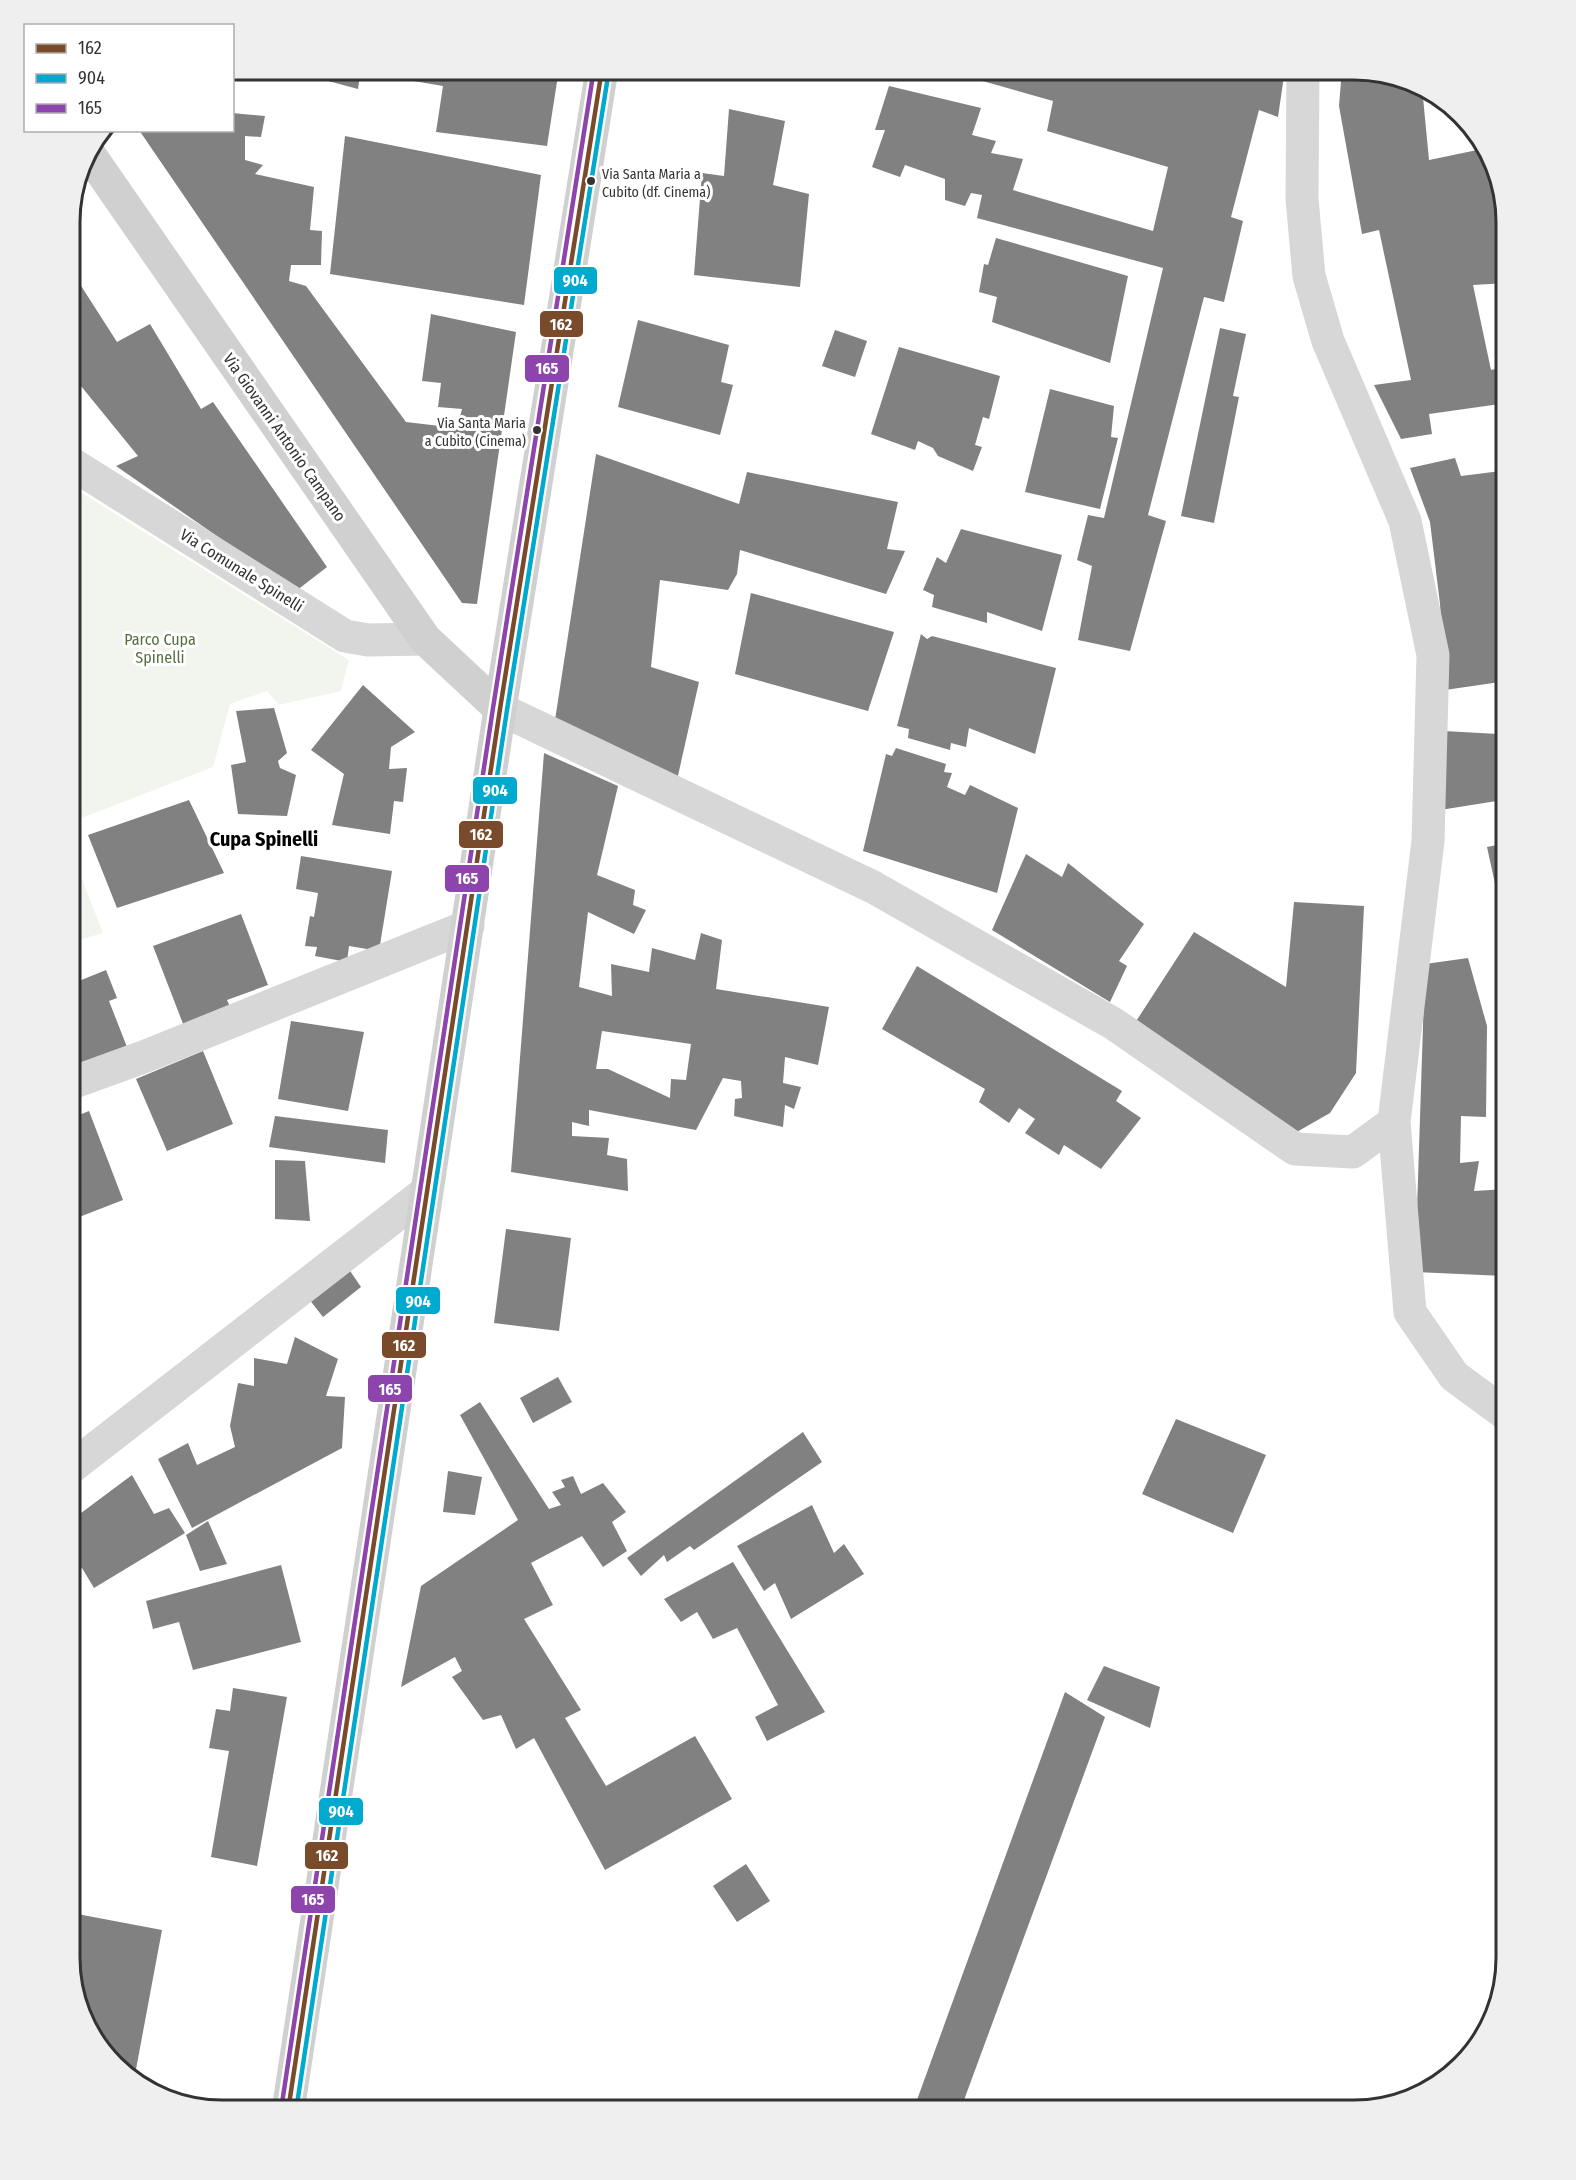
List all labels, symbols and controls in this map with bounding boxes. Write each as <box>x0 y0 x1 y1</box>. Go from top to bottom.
legend <box>24 24 234 132</box>
text: 162 <box>78 37 102 59</box>
text: 904 <box>78 67 105 89</box>
text: 165 <box>78 97 102 119</box>
place label: Via Santa Maria a Cubito (df. Cinema) <box>602 166 710 201</box>
marker: Via Santa Maria a Cubito (df. Cinema) <box>585 175 597 187</box>
line badge: 904 <box>553 266 598 295</box>
text: 904 <box>562 271 588 290</box>
line badge: 162 <box>539 310 584 338</box>
text: 162 <box>550 315 573 334</box>
street label: Via Giovanni Antonio Campano <box>219 350 350 525</box>
line badge: 165 <box>524 354 570 383</box>
text: 165 <box>536 359 559 378</box>
place label: Via Santa Maria a Cubito (Cinema) <box>425 415 526 450</box>
marker: Via Santa Maria a Cubito (Cinema) <box>531 424 543 436</box>
street label: Via Comunale Spinelli <box>177 525 307 616</box>
park label: Parco Cupa Spinelli <box>124 630 196 667</box>
line badge: 904 <box>472 776 518 805</box>
text: 904 <box>482 781 508 800</box>
line badge: 162 <box>458 820 504 849</box>
text: 162 <box>470 825 493 844</box>
district label: Cupa Spinelli <box>210 827 318 851</box>
line badge: 165 <box>444 864 490 893</box>
text: 165 <box>456 869 479 888</box>
line badge: 904 <box>395 1286 441 1315</box>
text: 904 <box>405 1292 431 1311</box>
line badge: 162 <box>381 1331 427 1359</box>
text: 162 <box>393 1336 416 1355</box>
line badge: 165 <box>367 1374 413 1403</box>
text: 165 <box>379 1380 402 1399</box>
line badge: 904 <box>318 1797 364 1826</box>
text: 904 <box>328 1802 354 1821</box>
line badge: 162 <box>304 1841 349 1870</box>
text: 162 <box>316 1846 339 1865</box>
line badge: 165 <box>290 1885 336 1914</box>
text: 165 <box>302 1890 325 1909</box>

